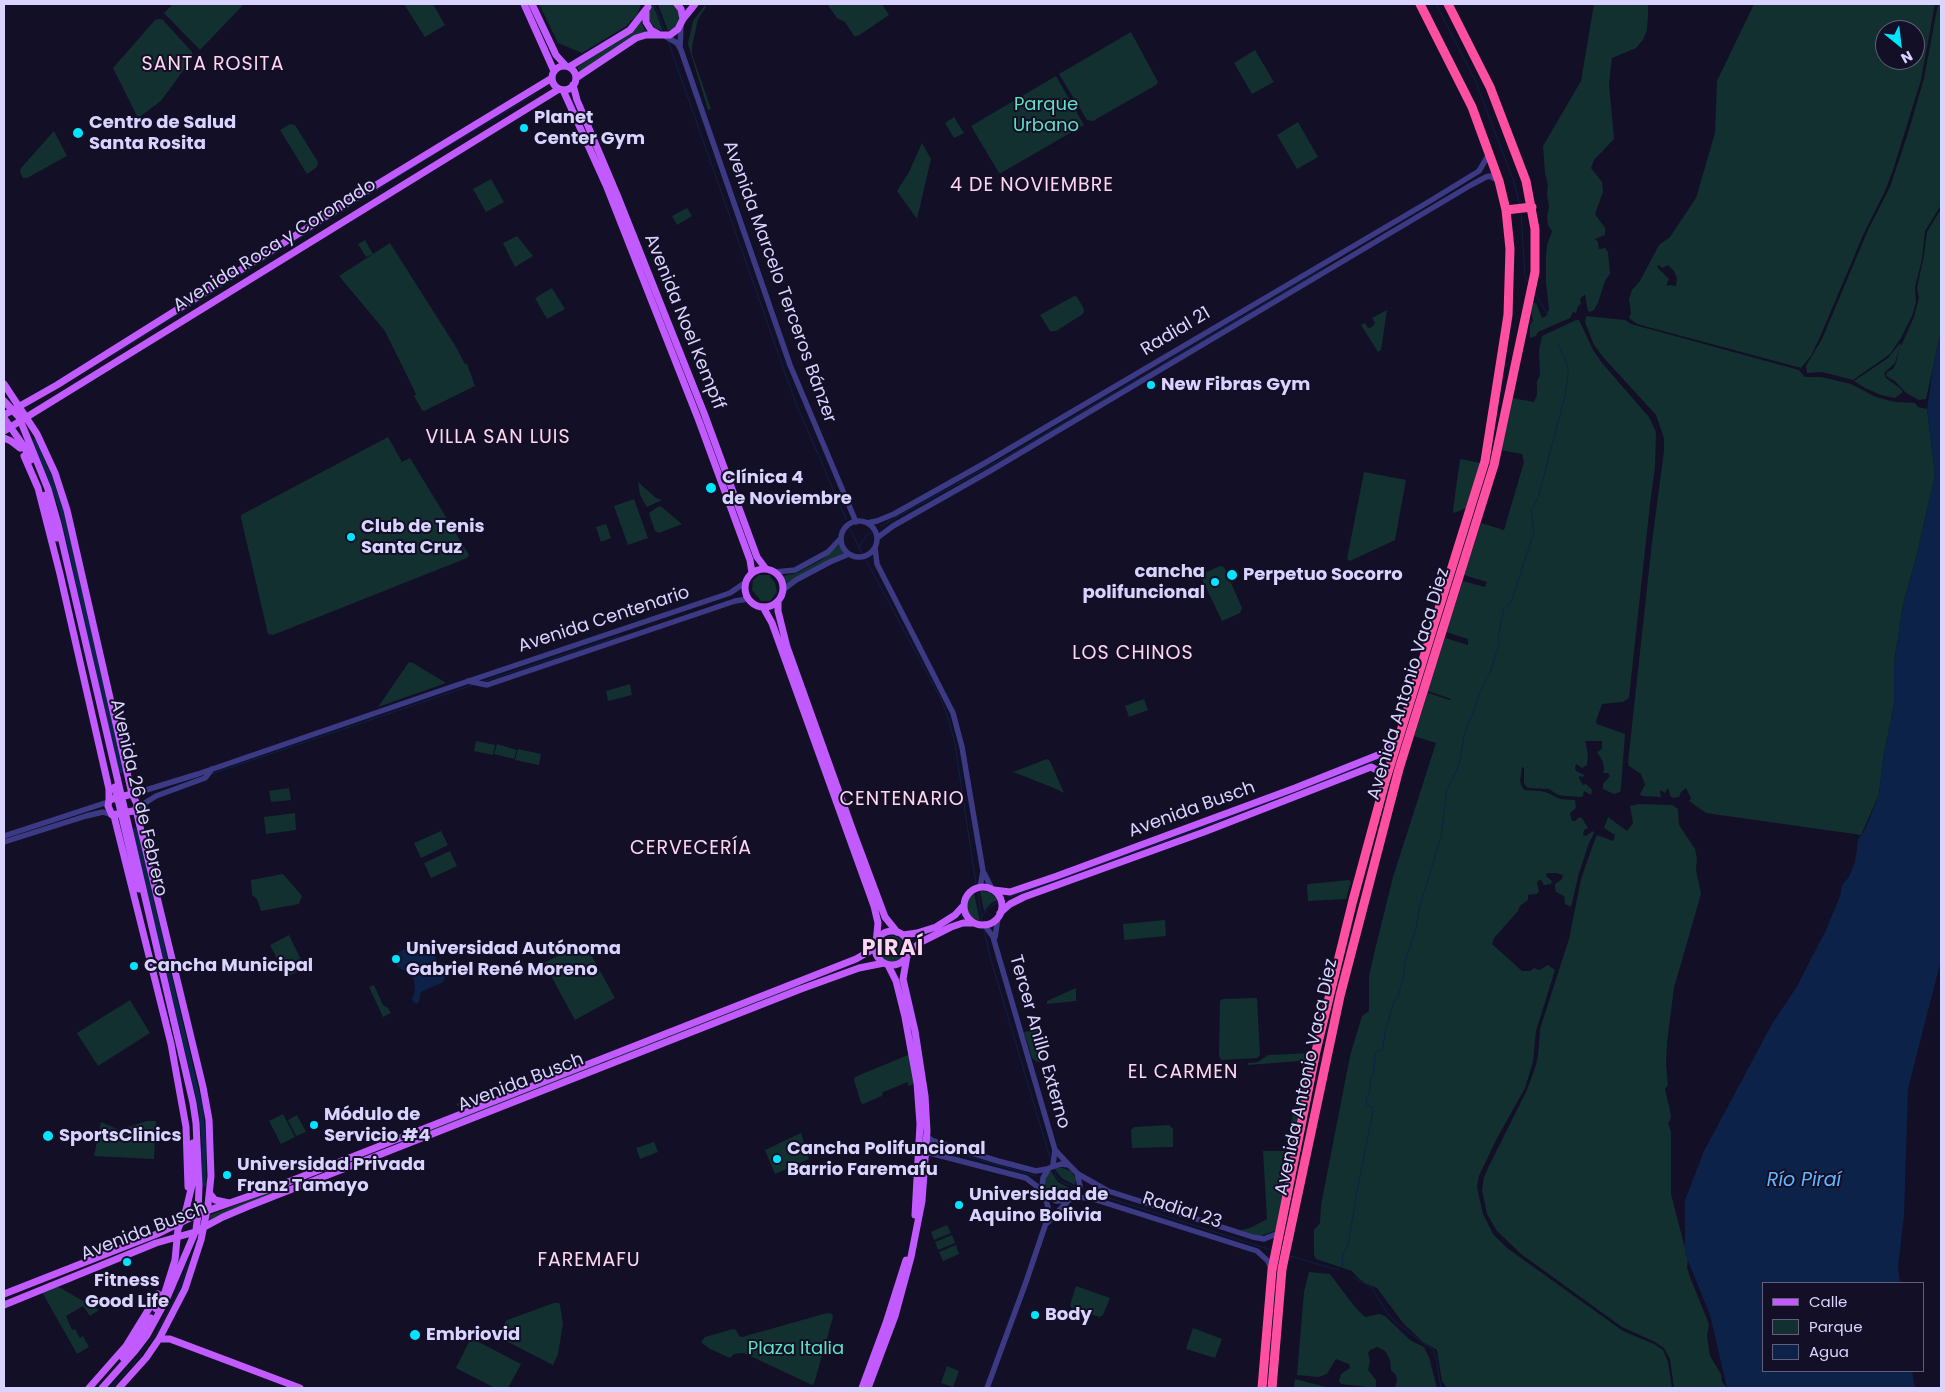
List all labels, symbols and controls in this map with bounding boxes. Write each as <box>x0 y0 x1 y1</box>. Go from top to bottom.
north arrow <box>1875 20 1925 70</box>
text: N <box>1897 46 1916 69</box>
district label: SANTA ROSITA <box>140 54 286 76</box>
park label: Parque Urbano <box>1013 94 1079 136</box>
place label: Planet Center Gym <box>534 107 645 150</box>
place label: Centro de Salud Santa Rosita <box>89 112 236 154</box>
marker: Planet Center Gym <box>518 122 530 134</box>
marker: Centro de Salud Santa Rosita <box>71 126 85 140</box>
street label: Avenida Marcelo Terceros Bánzer <box>718 138 840 426</box>
street label: Avenida Roca y Coronado <box>170 175 380 317</box>
district label: 4 DE NOVIEMBRE <box>948 175 1116 197</box>
street label: Avenida Noel Kempff <box>639 231 729 413</box>
street label: Radial 21 <box>1137 303 1215 361</box>
place label: New Fibras Gym <box>1161 374 1310 396</box>
marker: New Fibras Gym <box>1145 379 1157 391</box>
district label: VILLA SAN LUIS <box>424 427 572 449</box>
place label: Clínica 4 de Noviembre <box>722 467 852 509</box>
marker: Clínica 4 de Noviembre <box>704 481 718 495</box>
place label: Club de Tenis Santa Cruz <box>361 516 485 558</box>
marker: Club de Tenis Santa Cruz <box>345 531 357 543</box>
place label: cancha polifuncional <box>1083 561 1205 604</box>
place label: Perpetuo Socorro <box>1243 564 1403 586</box>
street label: Avenida Antonio Vaca Diez <box>1363 566 1455 802</box>
marker: Perpetuo Socorro <box>1225 568 1239 582</box>
marker: cancha polifuncional <box>1209 576 1221 588</box>
street label: Avenida Centenario <box>515 582 693 658</box>
district label: LOS CHINOS <box>1071 643 1195 665</box>
street label: Avenida 26 de Febrero <box>105 697 171 899</box>
street label: Avenida Busch <box>1126 777 1258 843</box>
district label: CENTENARIO <box>838 789 966 811</box>
district label: CERVECERÍA <box>629 838 753 860</box>
district label: PIRAÍ <box>861 936 925 962</box>
place label: Universidad Autónoma Gabriel René Moreno <box>406 938 621 981</box>
marker: Universidad Autónoma Gabriel René Moreno <box>390 953 402 965</box>
street label: Tercer Anillo Externo <box>1004 953 1074 1131</box>
place label: Cancha Municipal <box>144 955 313 977</box>
street label: Avenida Antonio Vaca Diez <box>1271 957 1343 1197</box>
marker: Cancha Municipal <box>128 960 140 972</box>
street label: Avenida Busch <box>455 1049 587 1117</box>
district label: EL CARMEN <box>1127 1062 1239 1084</box>
place label: Módulo de Servicio #4 <box>324 1104 430 1146</box>
marker: Módulo de Servicio #4 <box>308 1119 320 1131</box>
place label: SportsClinics <box>59 1125 182 1147</box>
marker: SportsClinics <box>41 1129 55 1143</box>
place label: Cancha Polifuncional Barrio Faremafu <box>787 1138 986 1180</box>
marker: Cancha Polifuncional Barrio Faremafu <box>771 1153 783 1165</box>
place label: Universidad Privada Franz Tamayo <box>237 1154 425 1196</box>
marker: Universidad Privada Franz Tamayo <box>221 1169 233 1181</box>
water label: Río Piraí <box>1767 1170 1841 1192</box>
place label: Universidad de Aquino Bolivia <box>969 1184 1108 1226</box>
street label: Radial 23 <box>1140 1188 1224 1234</box>
street label: Avenida Busch <box>78 1198 210 1266</box>
marker: Universidad de Aquino Bolivia <box>953 1199 965 1211</box>
district label: FAREMAFU <box>536 1250 642 1272</box>
marker: Fitness Good Life <box>121 1256 133 1268</box>
place label: Fitness Good Life <box>85 1270 169 1312</box>
legend <box>1762 1282 1925 1372</box>
text: Calle <box>1809 1291 1847 1312</box>
place label: Body <box>1045 1304 1092 1326</box>
marker: Body <box>1029 1309 1041 1321</box>
text: Parque <box>1809 1316 1862 1337</box>
place label: Embriovid <box>426 1324 520 1346</box>
marker: Embriovid <box>408 1328 422 1342</box>
park label: Plaza Italia <box>748 1338 844 1360</box>
text: Agua <box>1809 1341 1849 1362</box>

